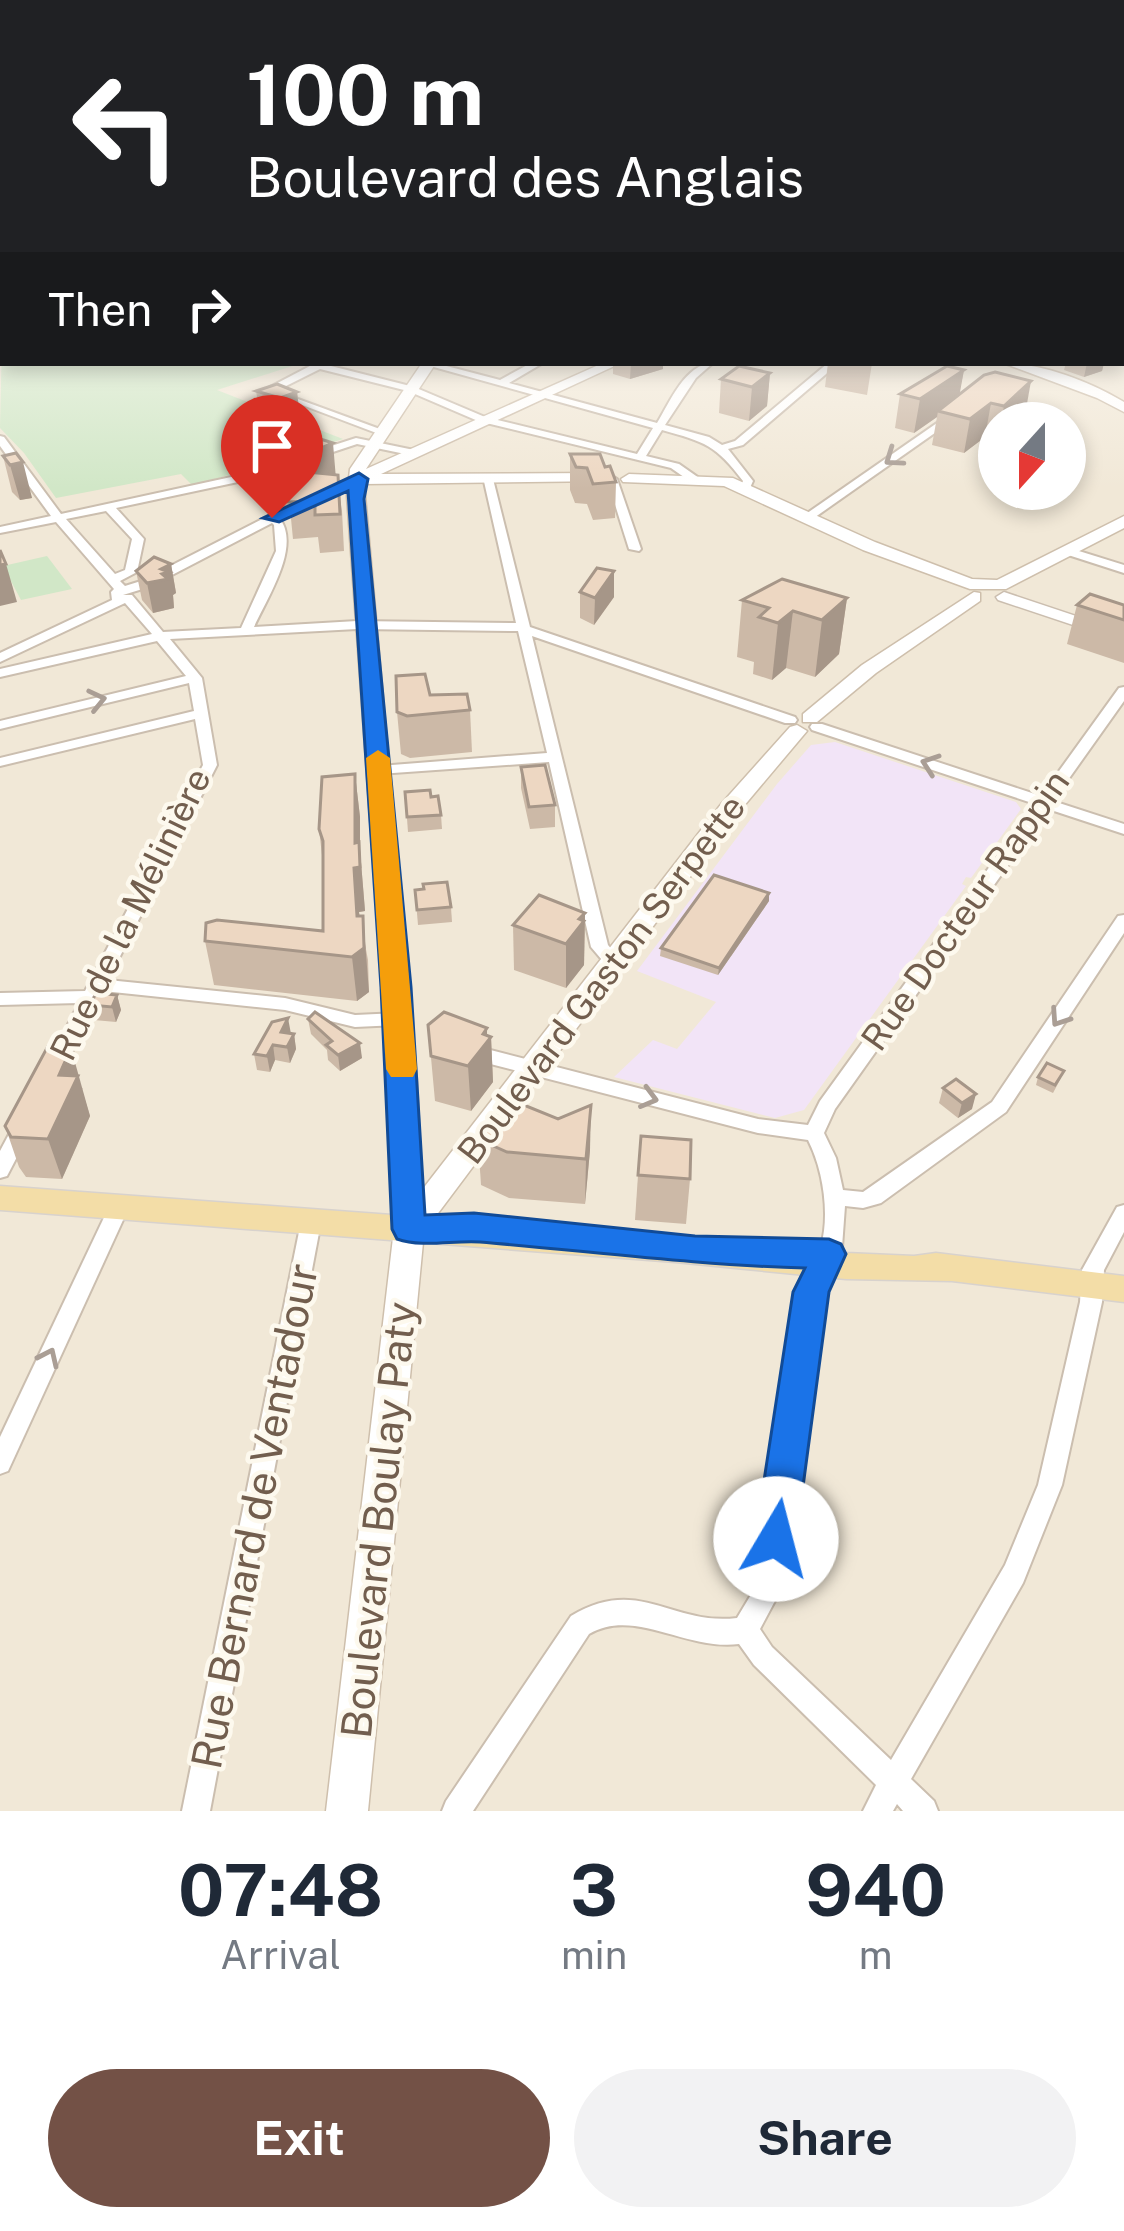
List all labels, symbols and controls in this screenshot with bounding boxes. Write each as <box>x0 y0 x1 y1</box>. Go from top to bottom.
text: 100 m <box>246 45 484 144</box>
icon: left <box>48 48 204 204</box>
text: Boulevard des Anglais <box>246 146 804 209</box>
icon: right <box>176 276 242 342</box>
text: Then <box>48 283 152 336</box>
pin <box>221 395 323 518</box>
north arrow <box>978 402 1086 510</box>
map controls <box>978 402 1086 510</box>
icon: arrive <box>239 413 305 479</box>
one-way arrow <box>884 444 906 466</box>
one-way arrow <box>87 689 107 714</box>
one-way arrow <box>920 754 941 778</box>
street label: Rue de la Mélinière <box>41 761 219 1067</box>
street label: Rue Docteur Rappin <box>852 762 1078 1058</box>
street label: Boulevard Gaston Serpette <box>449 787 753 1171</box>
one-way arrow <box>1051 1004 1073 1026</box>
one-way arrow <box>638 1084 658 1109</box>
street label: Rue Bernard de Ventadour <box>181 1259 327 1773</box>
street label: Boulevard Boulay Paty <box>331 1299 425 1741</box>
one-way arrow <box>35 1348 59 1369</box>
position arrow <box>713 1476 839 1602</box>
text: 07:48 <box>178 1848 383 1932</box>
text: 3 <box>570 1848 618 1932</box>
text: 940 <box>805 1848 946 1932</box>
text: Arrival <box>220 1932 341 1978</box>
text: min <box>561 1932 627 1978</box>
text: m <box>859 1932 892 1978</box>
button: Exit <box>48 2069 550 2207</box>
button: Share <box>574 2069 1076 2207</box>

